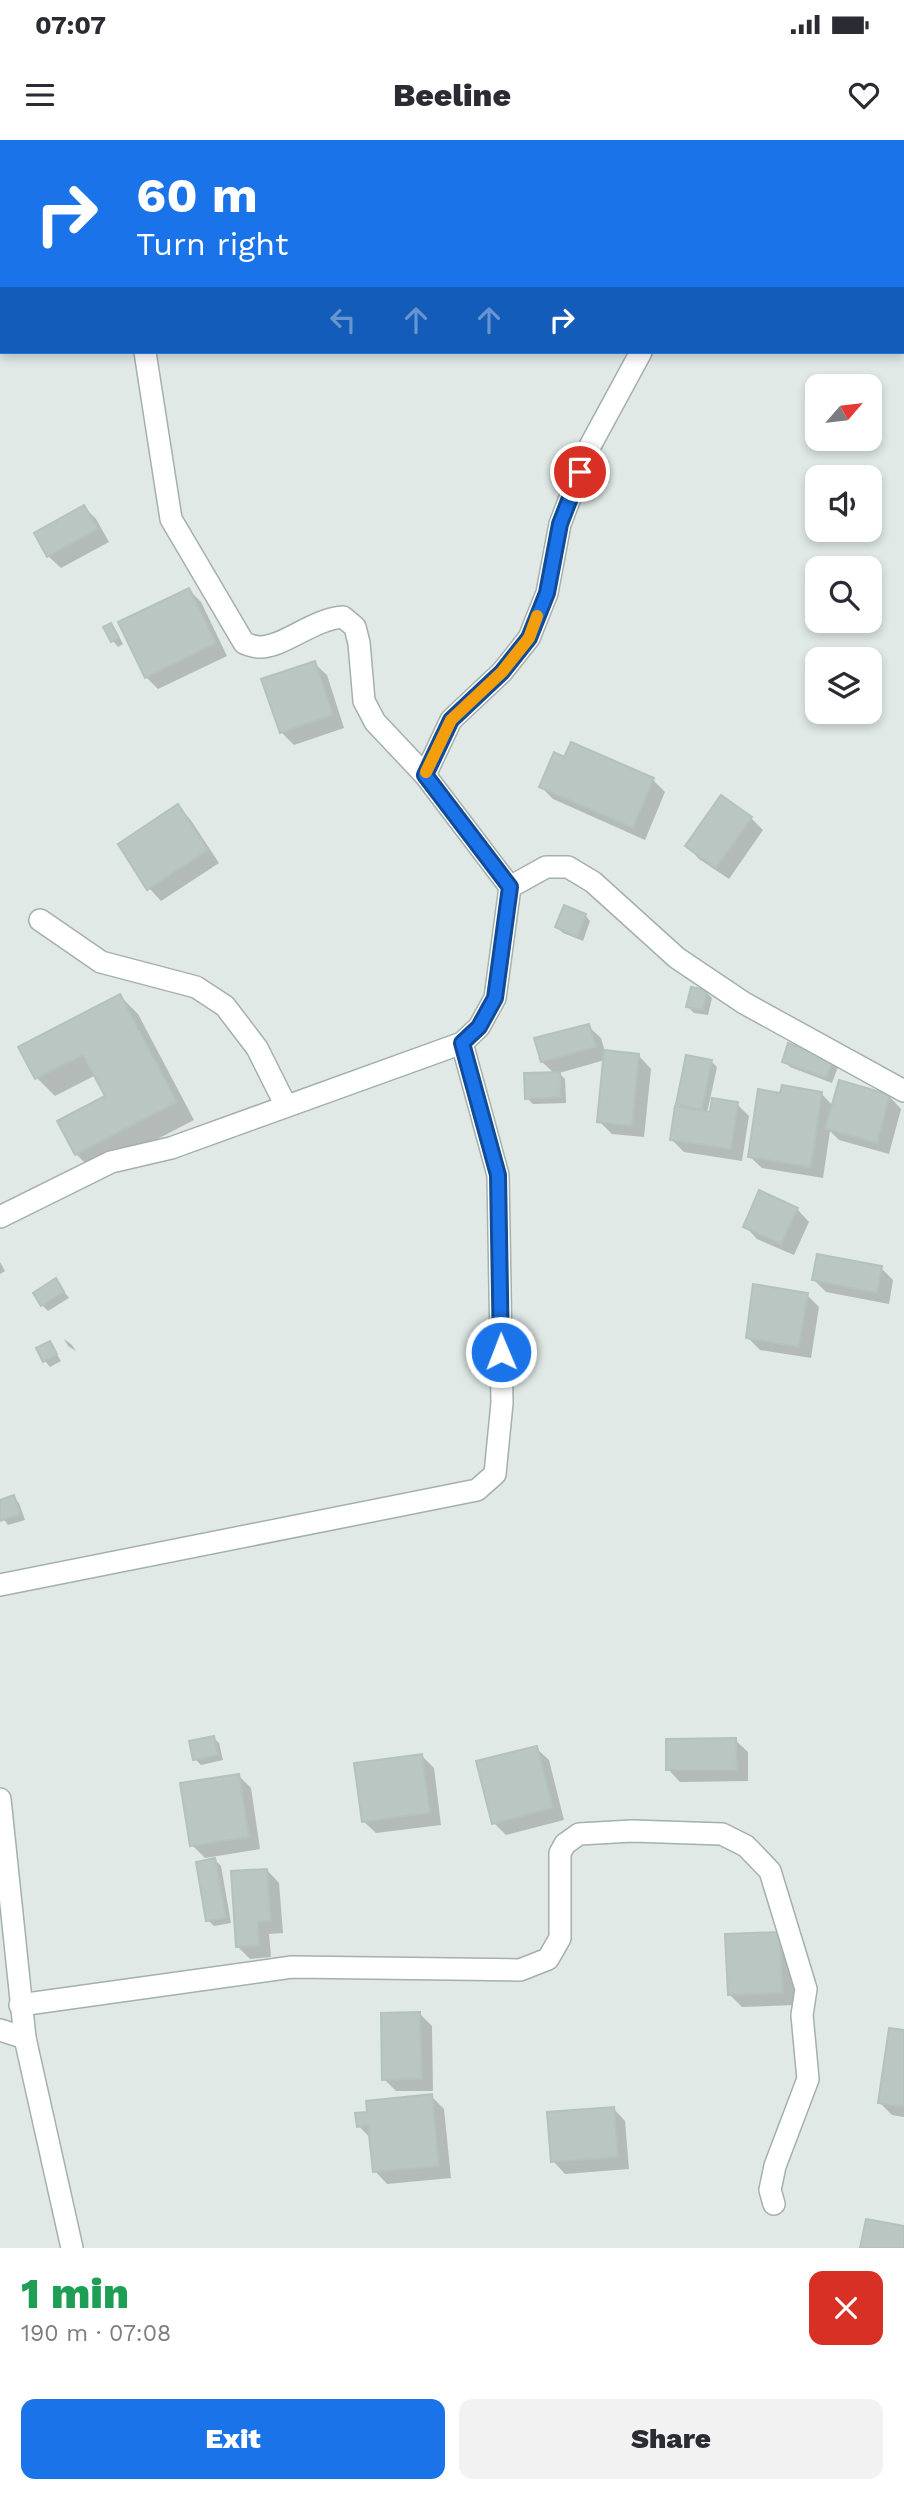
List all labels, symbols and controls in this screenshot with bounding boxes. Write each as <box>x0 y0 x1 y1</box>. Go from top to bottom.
text: 07:07 <box>35 10 106 40</box>
icon: menu <box>21 76 59 114</box>
text: Beeline <box>393 76 511 114</box>
icon: heart <box>845 76 883 114</box>
text: 60 m <box>136 166 258 224</box>
icon: right <box>21 168 112 259</box>
text: Turn right <box>136 225 288 263</box>
icon: left <box>324 301 362 339</box>
icon: ahead <box>397 301 435 339</box>
icon: ahead <box>470 301 508 339</box>
icon: right <box>543 301 581 339</box>
north arrow <box>805 374 882 452</box>
map controls <box>805 374 882 724</box>
pin <box>550 442 610 502</box>
icon: arrive <box>561 453 599 491</box>
button: sound <box>805 465 882 542</box>
button: search <box>805 556 882 633</box>
button: layers <box>805 647 882 724</box>
position arrow <box>464 1315 538 1389</box>
text: 1 min <box>21 2269 129 2318</box>
button: close <box>809 2271 883 2345</box>
text: 190 m · 07:08 <box>21 2320 171 2347</box>
button: Exit <box>21 2399 445 2479</box>
button: Share <box>459 2399 883 2479</box>

